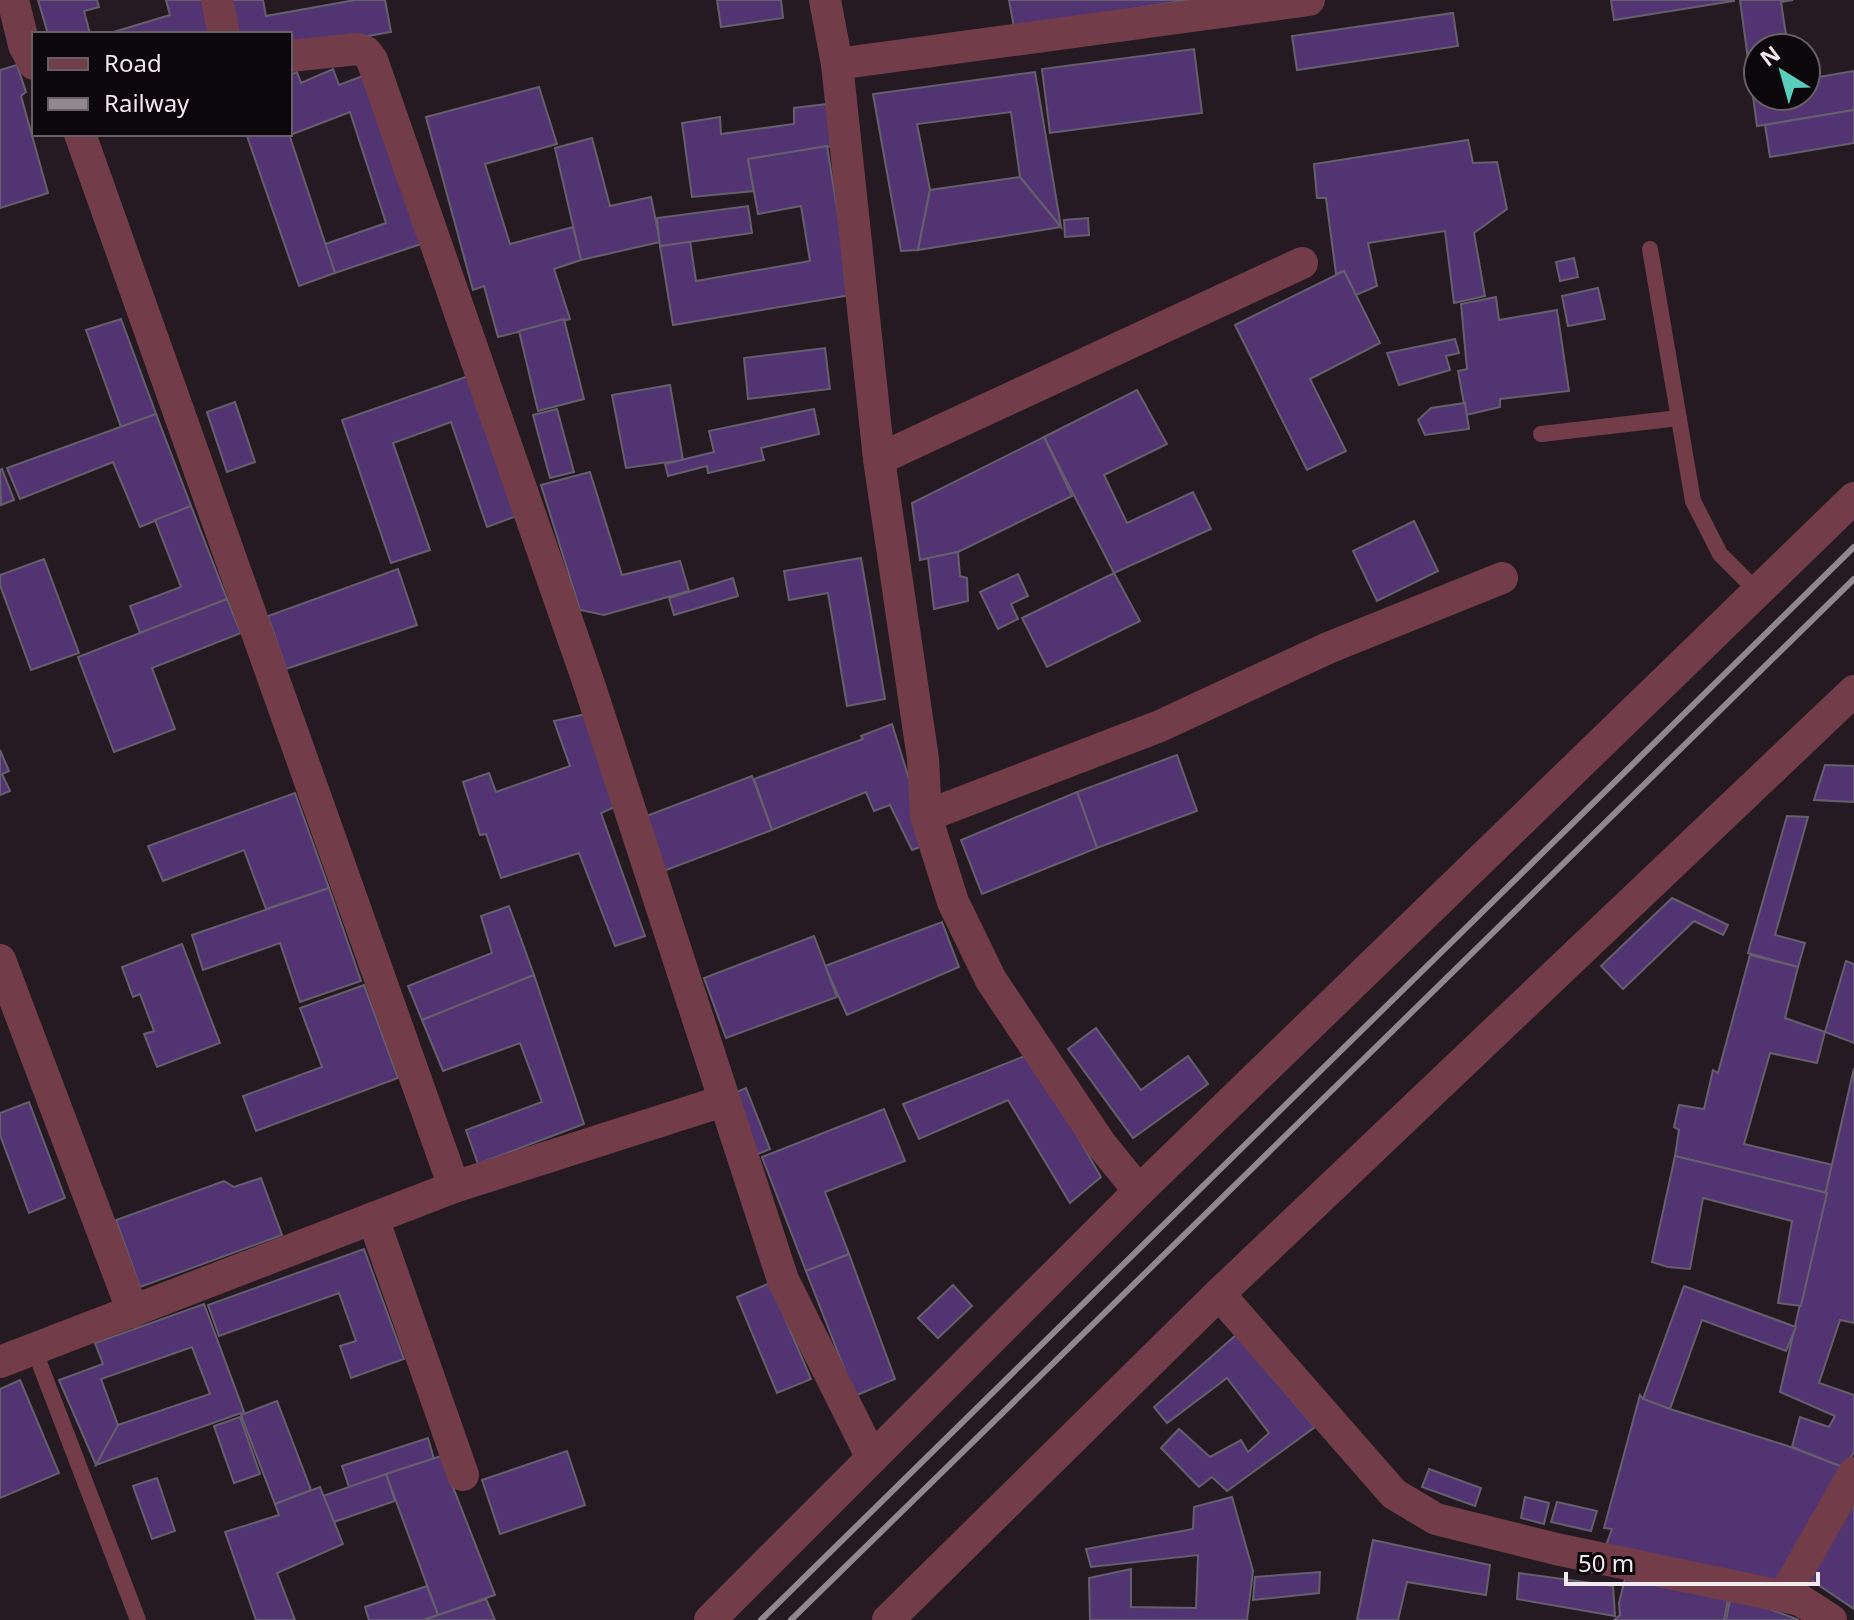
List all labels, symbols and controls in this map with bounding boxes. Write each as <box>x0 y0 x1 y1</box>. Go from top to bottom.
legend <box>32 32 292 136</box>
north arrow <box>1742 32 1822 112</box>
text: N <box>1753 38 1786 73</box>
text: Road <box>104 46 162 79</box>
text: Railway <box>104 86 190 119</box>
scale bar <box>1566 1536 1818 1586</box>
text: 50 m <box>1578 1546 1634 1579</box>

